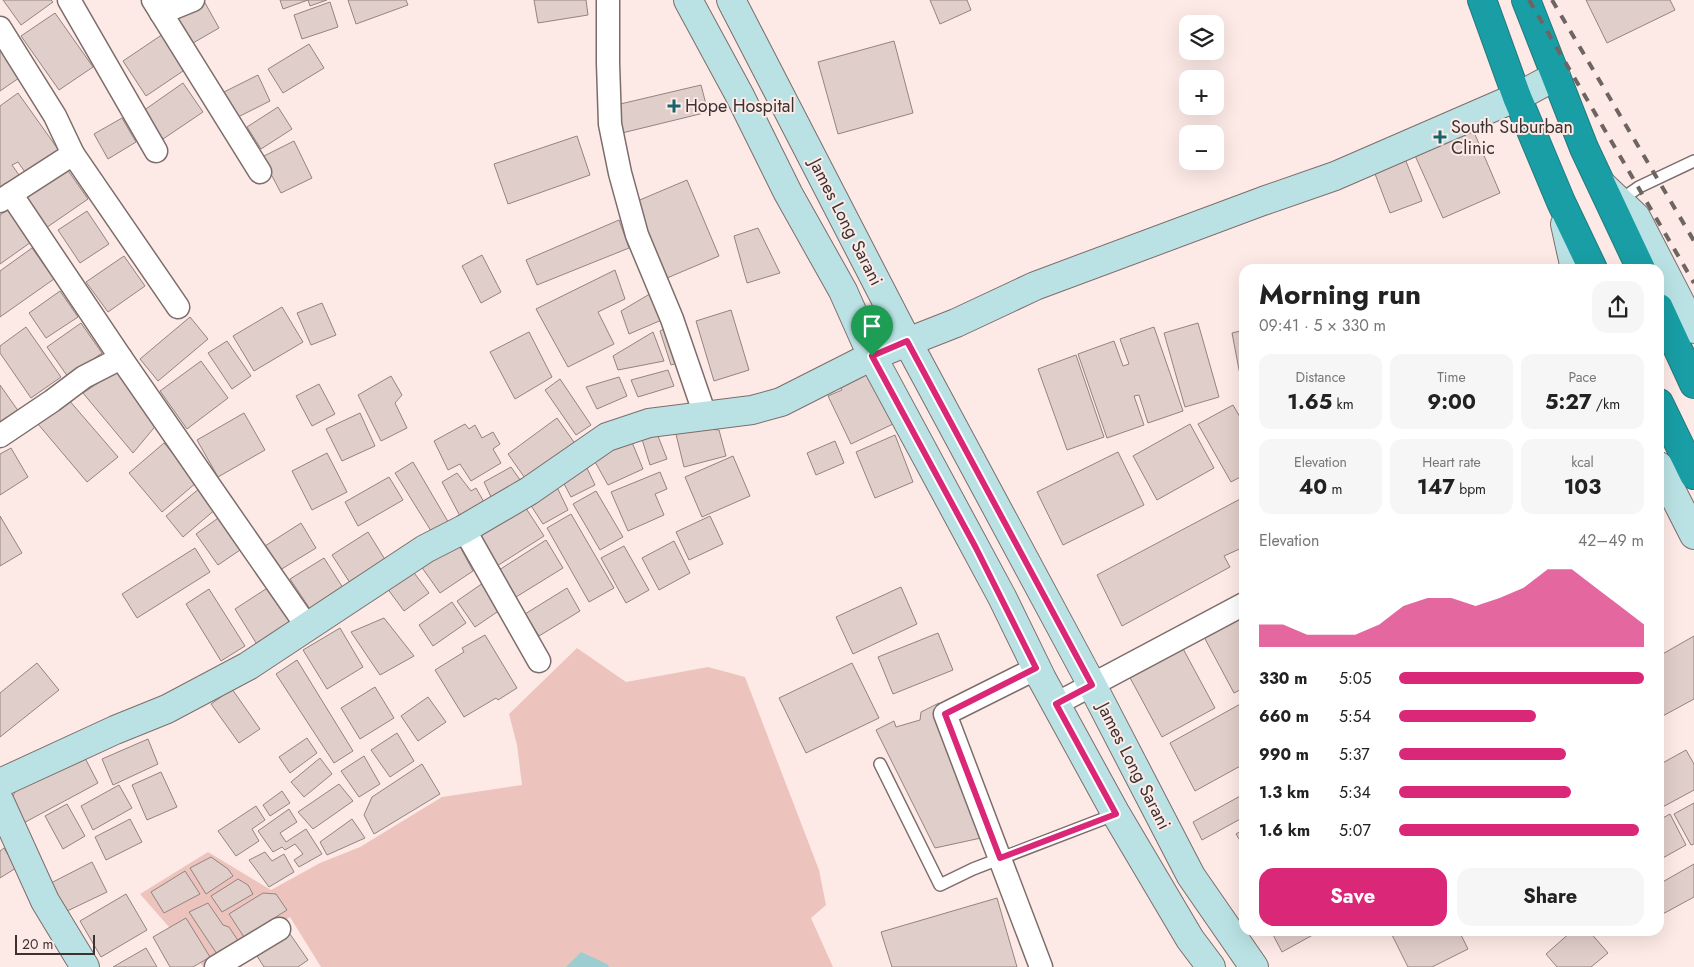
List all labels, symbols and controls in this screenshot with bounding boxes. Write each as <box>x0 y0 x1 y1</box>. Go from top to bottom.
map controls <box>1179 15 1224 170</box>
button: layers <box>1179 15 1224 60</box>
button: + <box>1179 70 1224 115</box>
place label: Hope Hospital <box>685 93 795 119</box>
marker: Hope Hospital <box>667 99 681 113</box>
place label: South Suburban Clinic <box>1451 114 1573 161</box>
button: − <box>1179 125 1224 170</box>
marker: South Suburban Clinic <box>1433 130 1447 144</box>
street label: James Long Sarani <box>802 152 889 290</box>
text: Morning run <box>1259 274 1421 315</box>
button: share <box>1592 281 1644 333</box>
pin <box>851 305 893 356</box>
icon: arrive <box>858 312 886 340</box>
text: 09:41 · 5 × 330 m <box>1259 314 1386 337</box>
text: Distance <box>1295 367 1346 387</box>
text: Time <box>1437 367 1466 387</box>
text: Pace <box>1569 367 1596 387</box>
text: 1.65 <box>1287 387 1332 417</box>
text: 9:00 <box>1427 387 1476 417</box>
text: 5:27 <box>1545 387 1592 417</box>
text: km <box>1332 394 1354 414</box>
text: /km <box>1592 394 1620 414</box>
text: Elevation <box>1294 452 1347 472</box>
text: Heart rate <box>1422 452 1481 472</box>
text: kcal <box>1571 452 1594 472</box>
text: 40 <box>1299 472 1327 502</box>
text: 147 <box>1417 472 1455 502</box>
text: 103 <box>1564 472 1601 502</box>
text: m <box>1327 479 1342 499</box>
text: bpm <box>1455 479 1486 499</box>
text: Elevation <box>1259 529 1319 552</box>
text: 42–49 m <box>1578 529 1644 552</box>
text: 330 m <box>1259 667 1307 690</box>
text: 5:05 <box>1339 667 1371 690</box>
street label: James Long Sarani <box>1090 696 1177 834</box>
text: 660 m <box>1259 705 1309 728</box>
text: 5:54 <box>1339 705 1371 728</box>
text: 990 m <box>1259 743 1309 766</box>
text: 5:37 <box>1339 743 1370 766</box>
text: 1.3 km <box>1259 781 1309 804</box>
text: 5:34 <box>1339 781 1371 804</box>
text: 1.6 km <box>1259 819 1310 842</box>
text: 5:07 <box>1339 819 1371 842</box>
button: Save <box>1259 868 1447 926</box>
button: Share <box>1457 868 1644 926</box>
scale bar <box>15 932 95 955</box>
text: 20 m <box>22 934 54 954</box>

